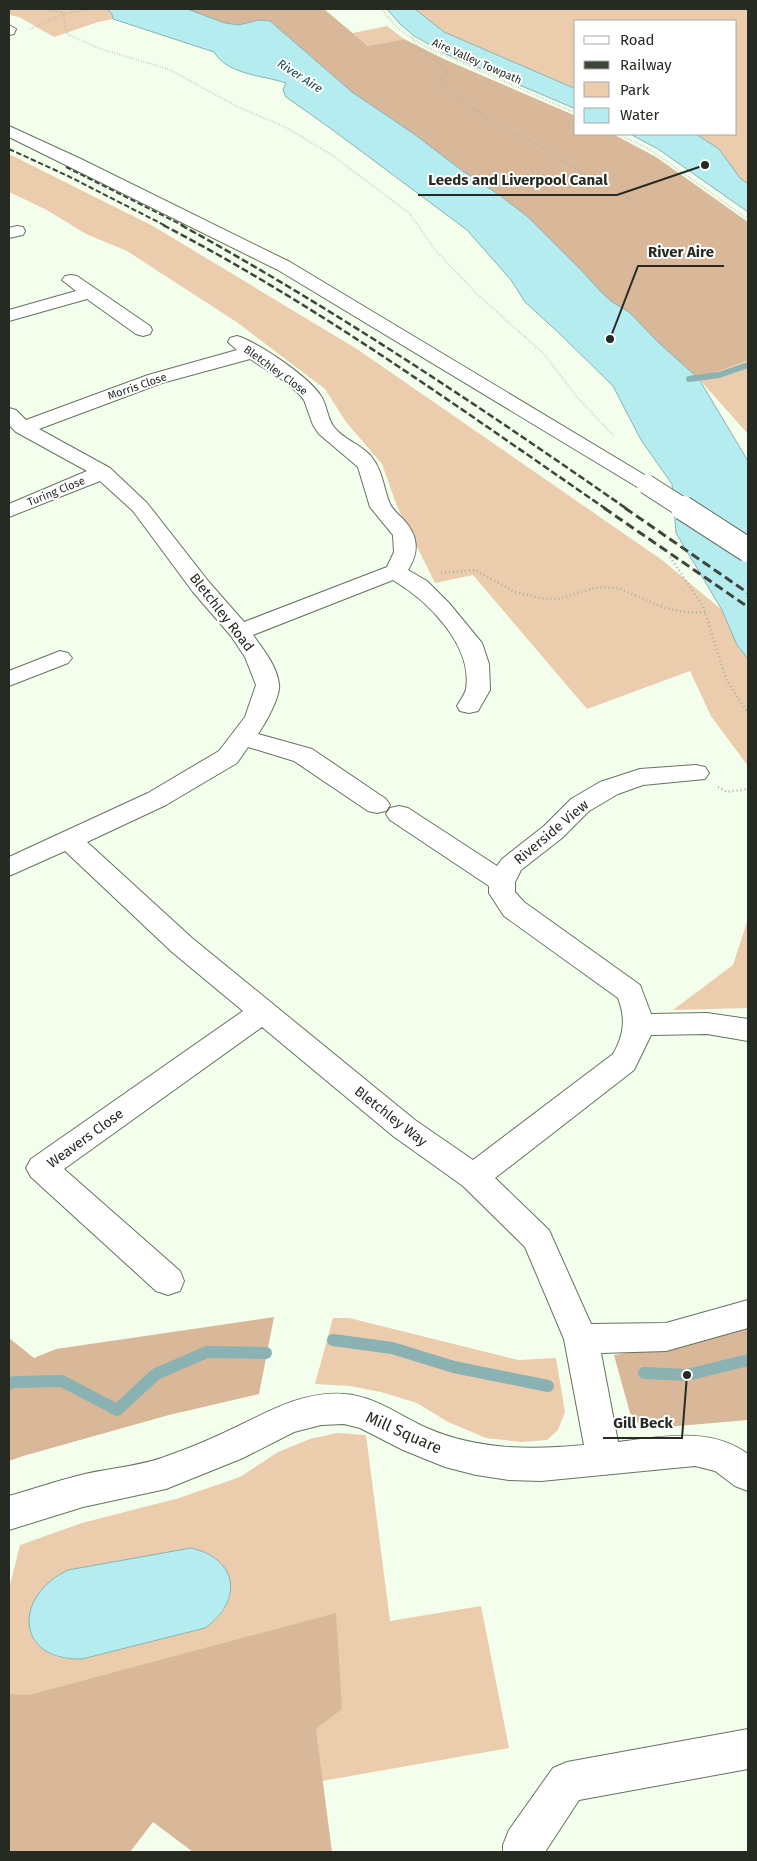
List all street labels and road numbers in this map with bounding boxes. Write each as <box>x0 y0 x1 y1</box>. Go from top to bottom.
street label: Aire Valley Towpath <box>430 36 524 87</box>
street label: Bletchley Close <box>241 343 310 398</box>
street label: Morris Close <box>106 370 168 403</box>
street label: Turing Close <box>26 474 87 509</box>
street label: Bletchley Road <box>186 570 257 655</box>
street label: Riverside View <box>511 796 592 868</box>
street label: Bletchley Way <box>351 1083 431 1150</box>
street label: Weavers Close <box>44 1105 127 1172</box>
street label: Mill Square <box>363 1407 445 1458</box>

